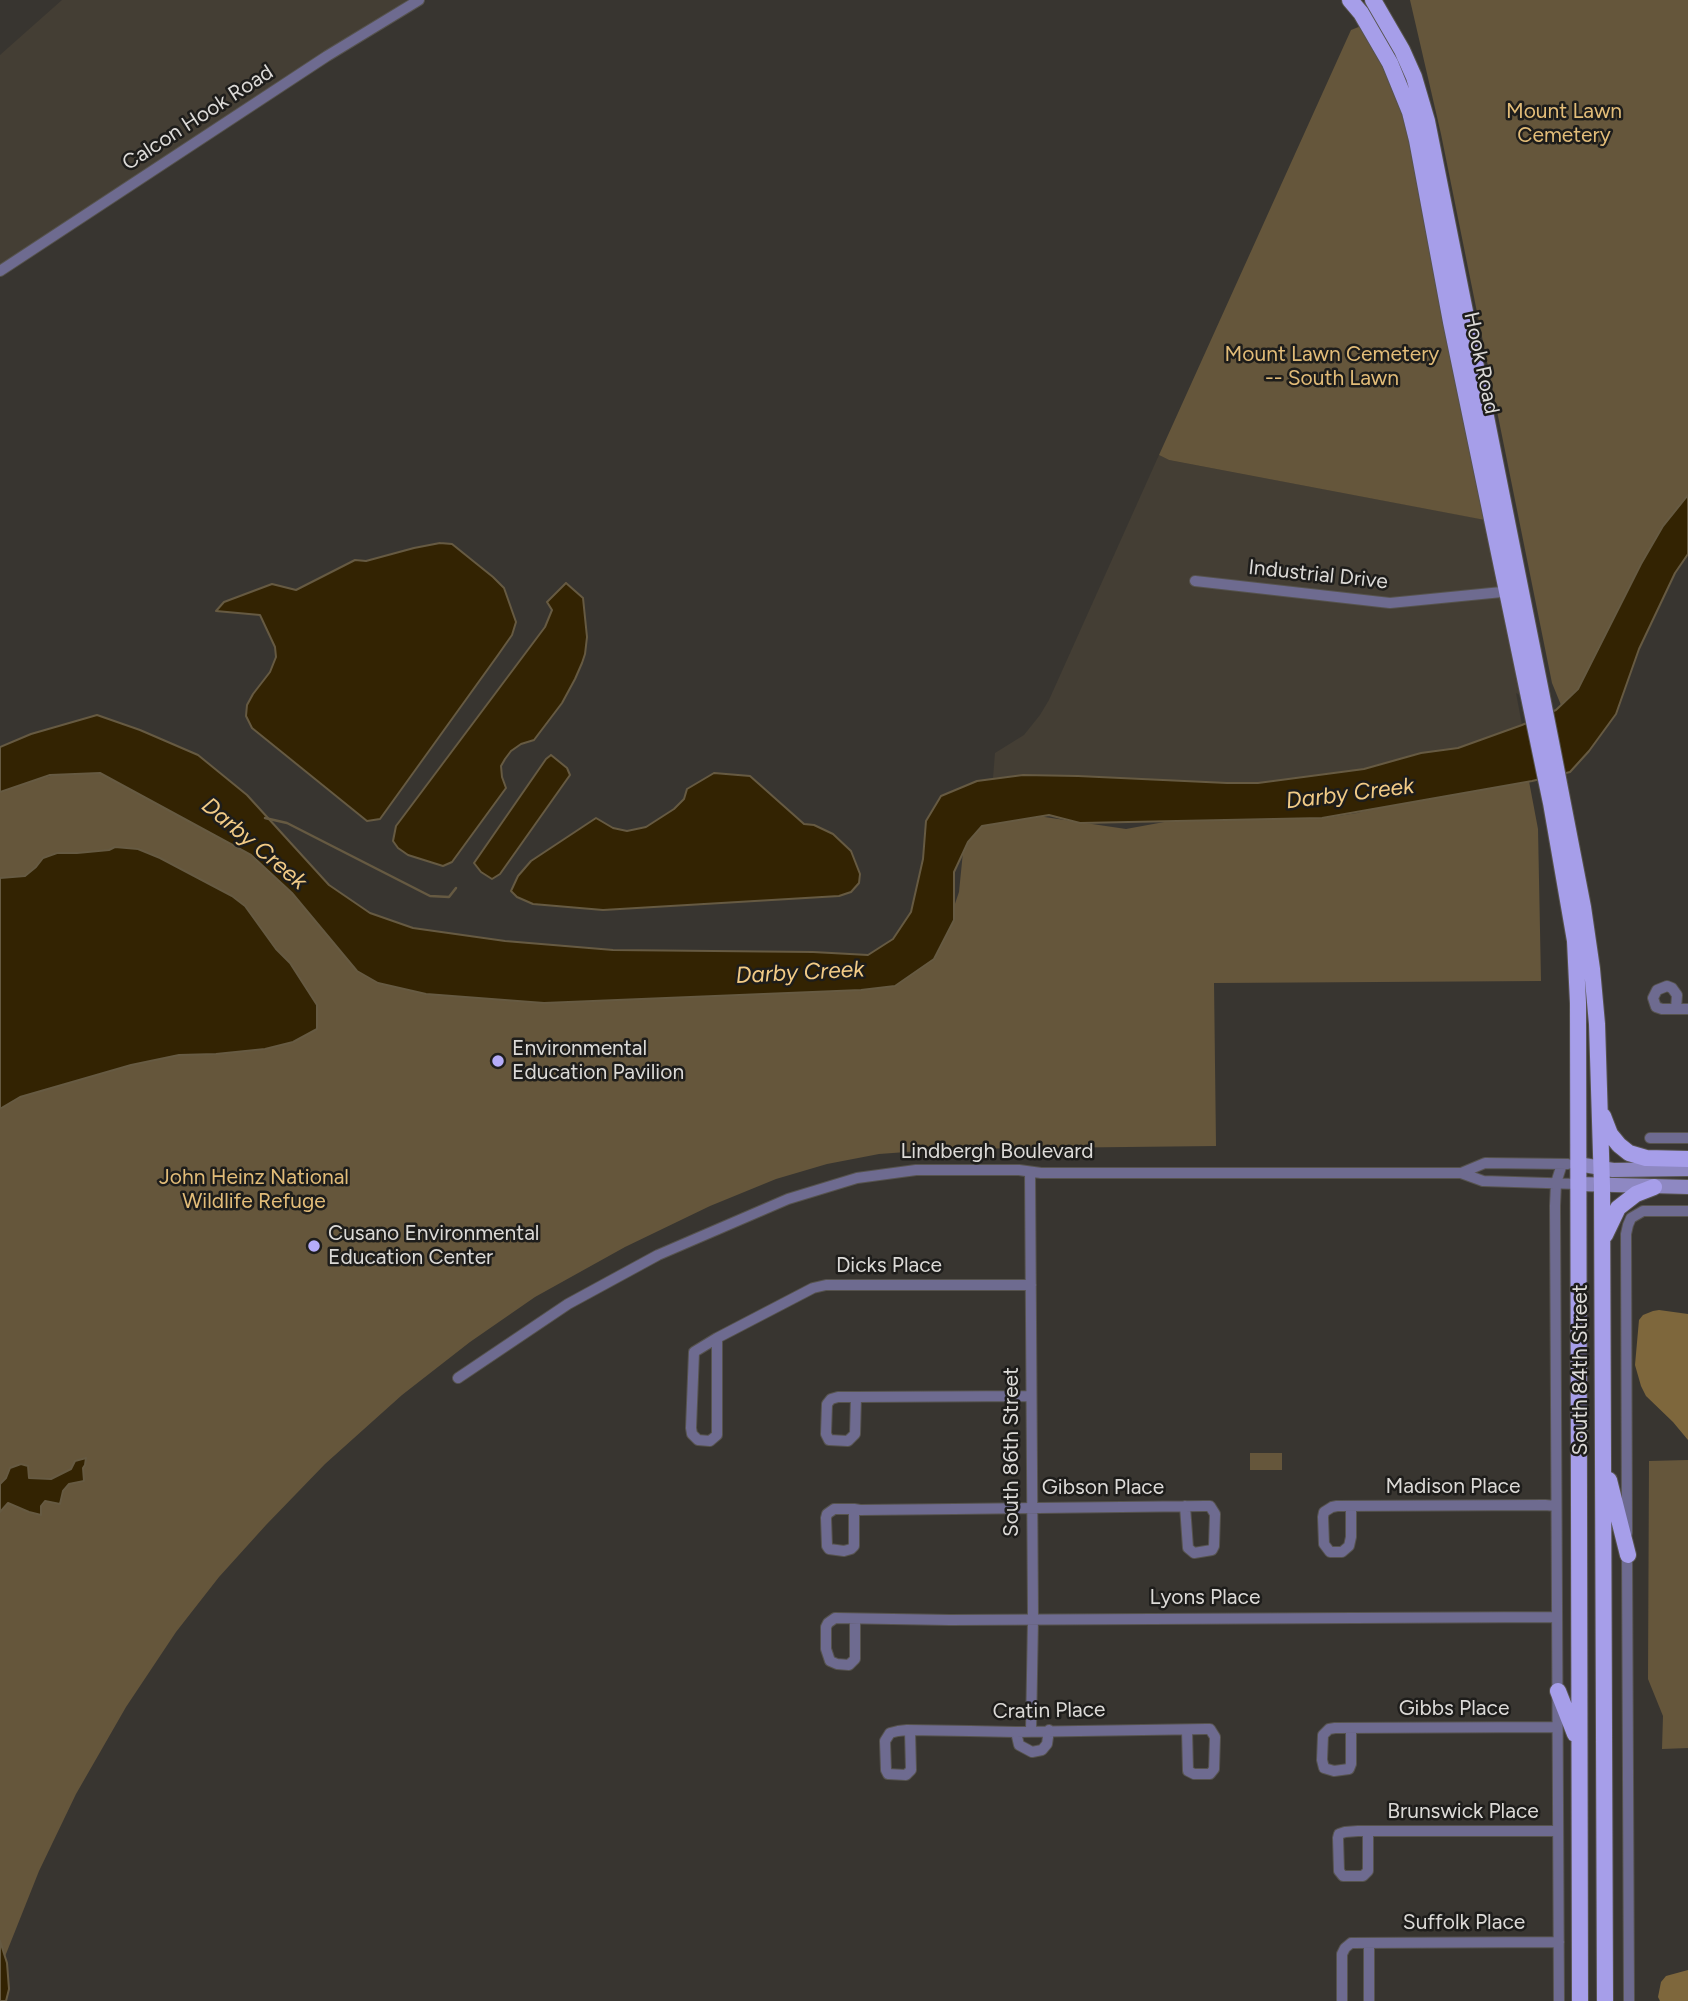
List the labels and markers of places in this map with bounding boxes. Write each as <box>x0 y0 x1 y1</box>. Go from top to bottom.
place label: Environmental Education Pavilion <box>512 1036 684 1086</box>
marker: Environmental Education Pavilion <box>490 1053 506 1069</box>
place label: Cusano Environmental Education Center <box>328 1221 539 1271</box>
marker: Cusano Environmental Education Center <box>306 1238 322 1254</box>

